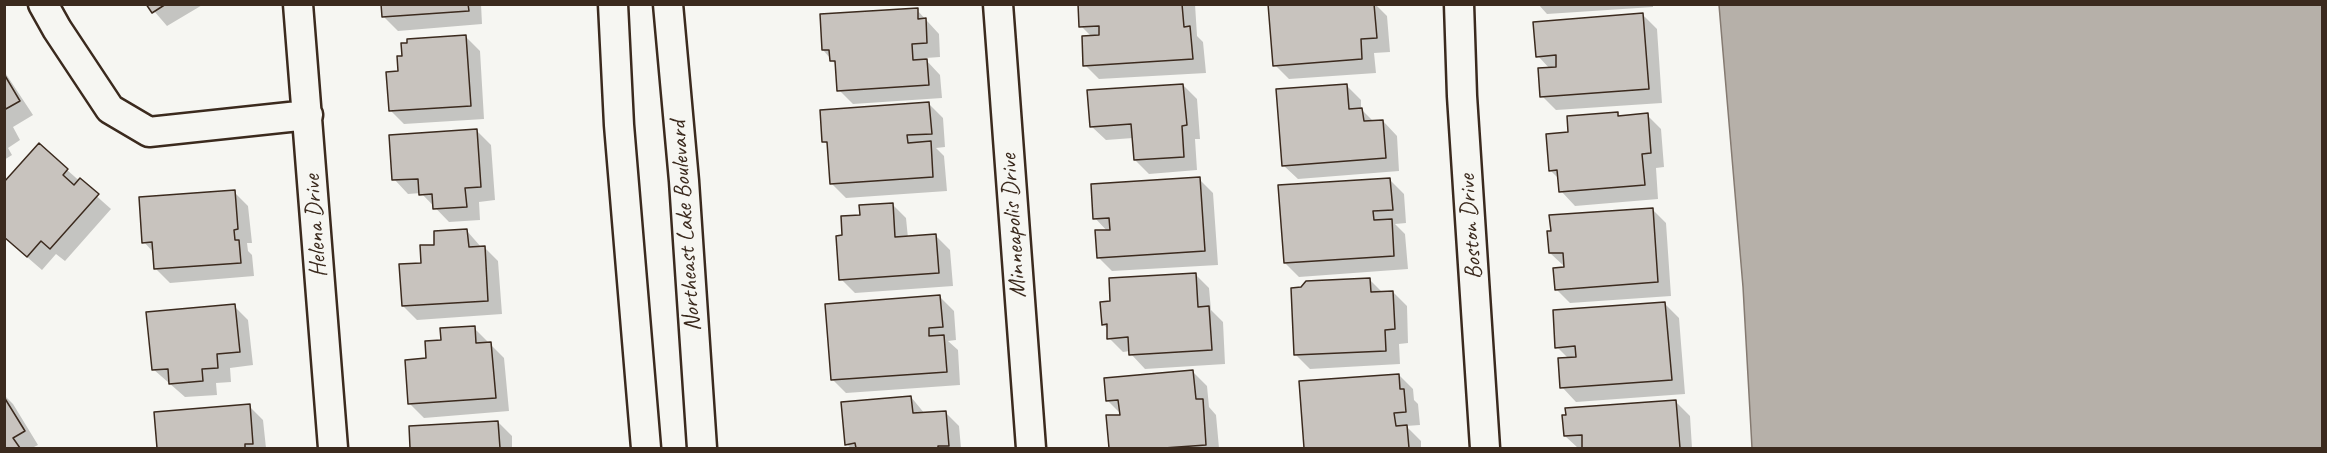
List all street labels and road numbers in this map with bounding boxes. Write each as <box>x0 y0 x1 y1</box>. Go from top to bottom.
street label: Northeast Lake Boulevard <box>664 120 708 332</box>
street label: Minneapolis Drive <box>995 153 1033 299</box>
street label: Boston Drive <box>1453 173 1489 281</box>
street label: Helena Drive <box>298 174 334 278</box>

